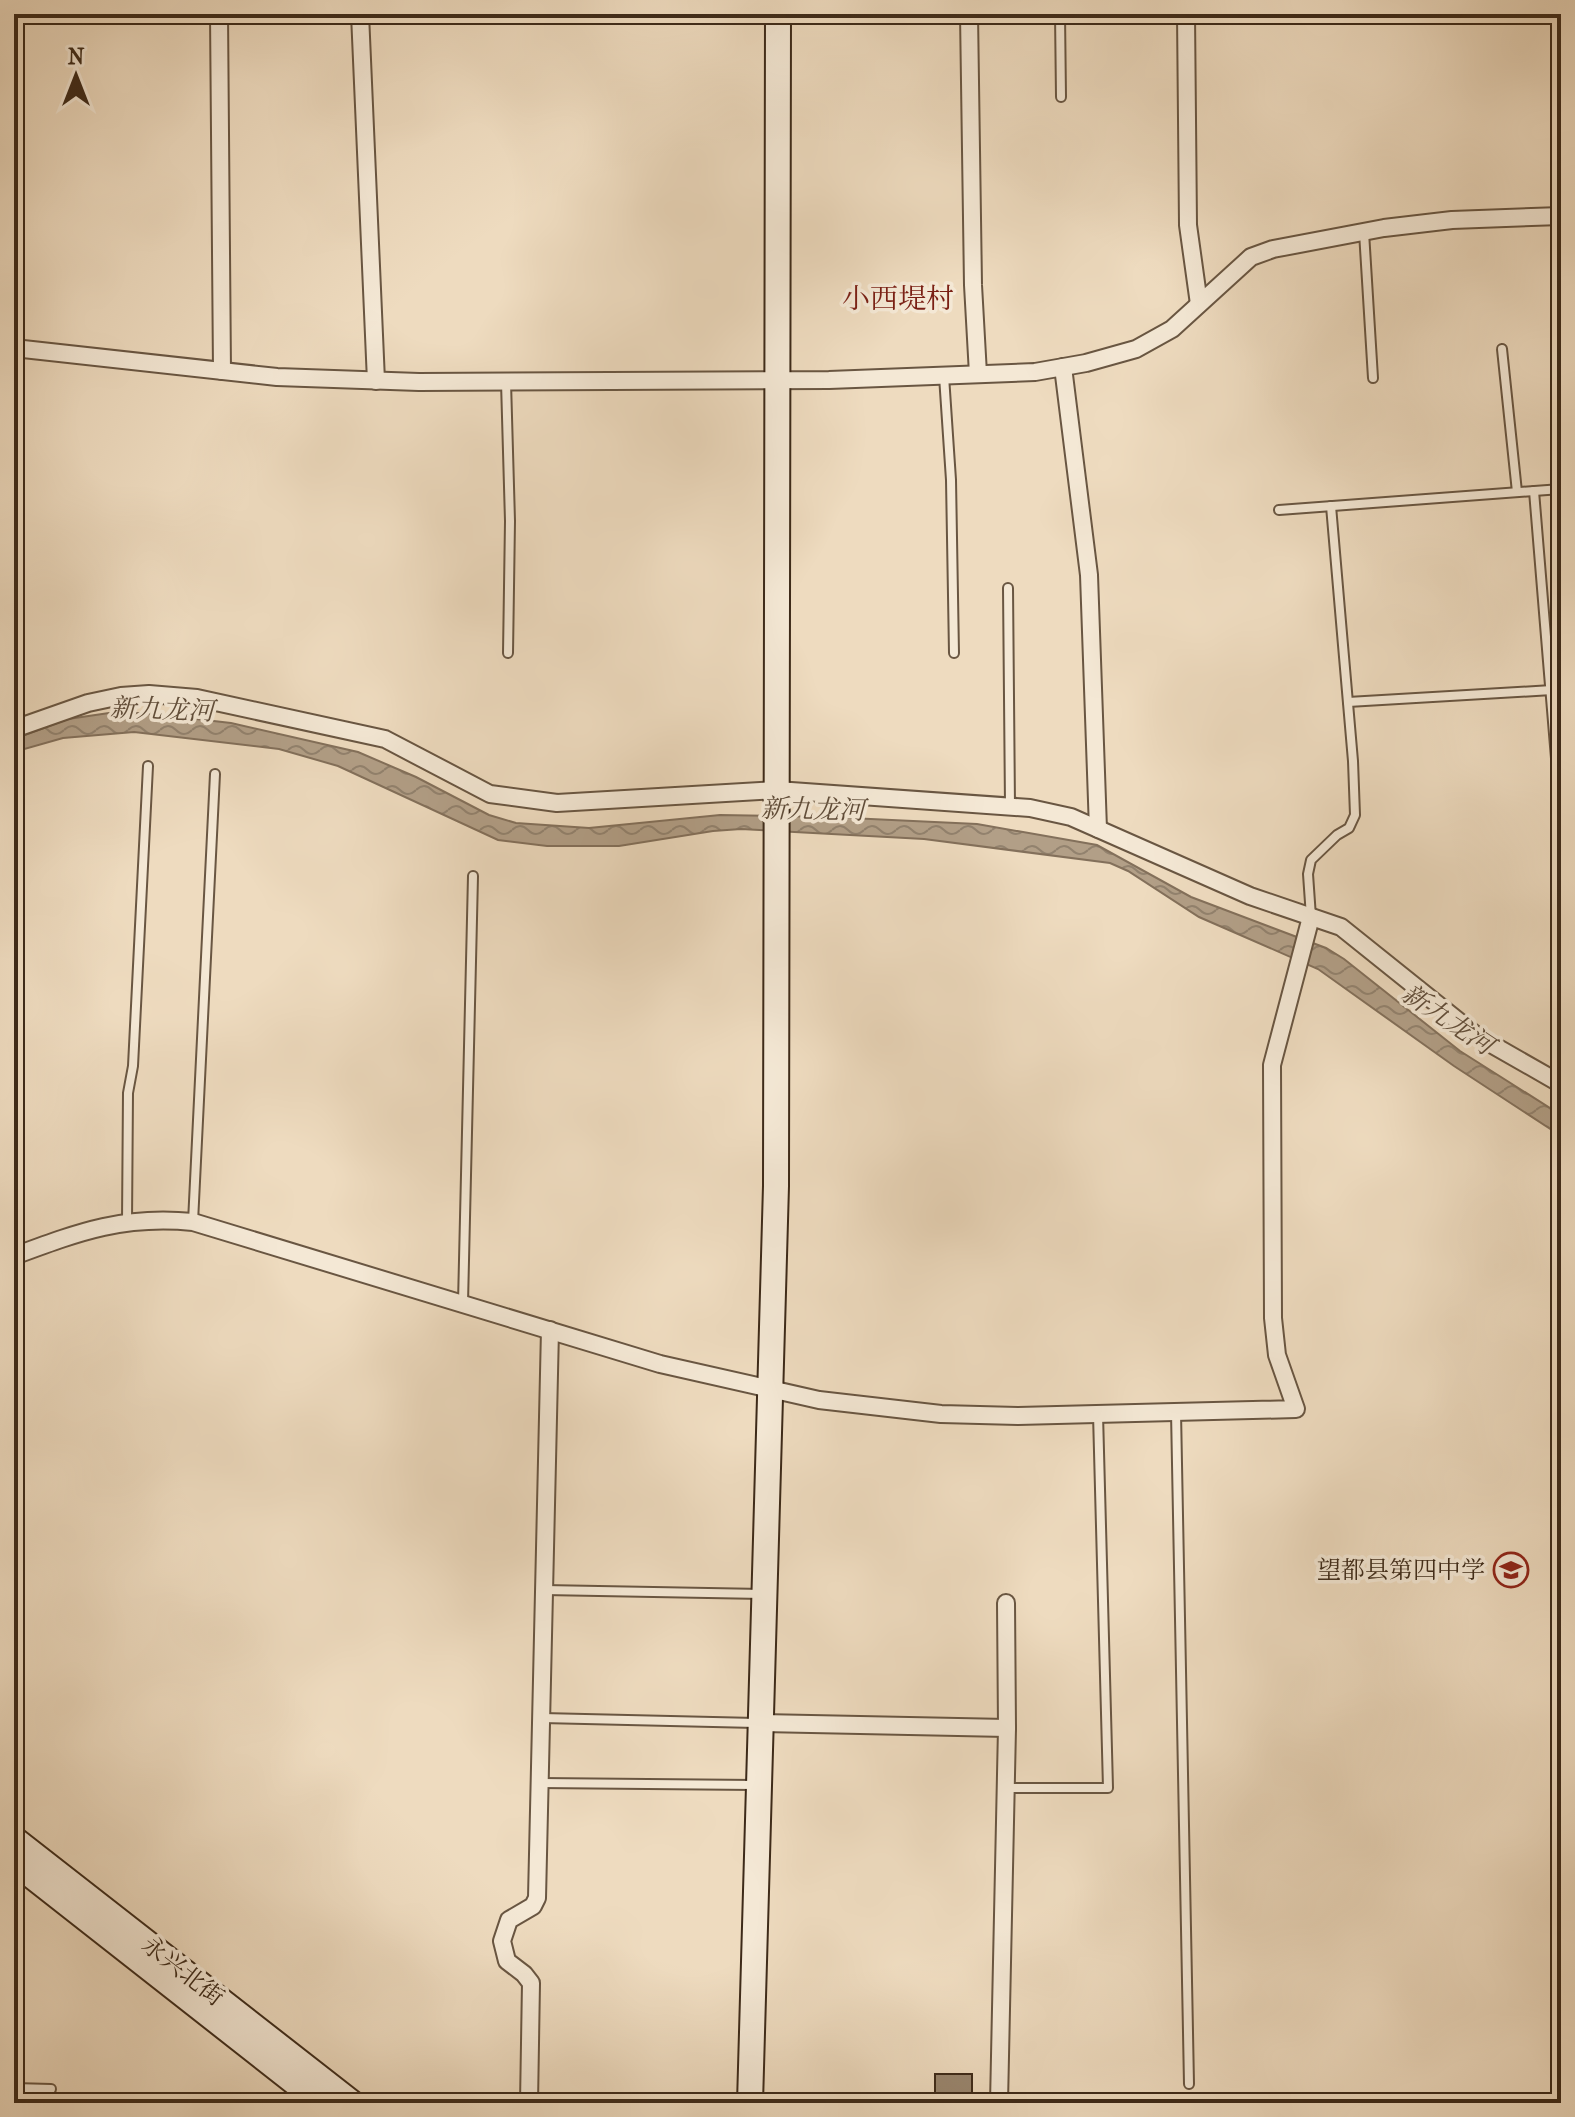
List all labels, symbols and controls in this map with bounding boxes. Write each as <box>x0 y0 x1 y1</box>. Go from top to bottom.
north arrow <box>36 36 116 116</box>
text: N <box>68 44 85 70</box>
district label: 小西堤村 <box>842 282 954 315</box>
water label: 新九龙河 <box>109 692 218 727</box>
water label: 新九龙河 <box>761 793 869 826</box>
water label: 新九龙河 <box>1396 977 1503 1064</box>
school or university icon: 望都县第四中学 <box>1492 1551 1530 1589</box>
place label: 望都县第四中学 <box>1317 1556 1485 1584</box>
street label: 永兴北街 <box>137 1930 229 2012</box>

